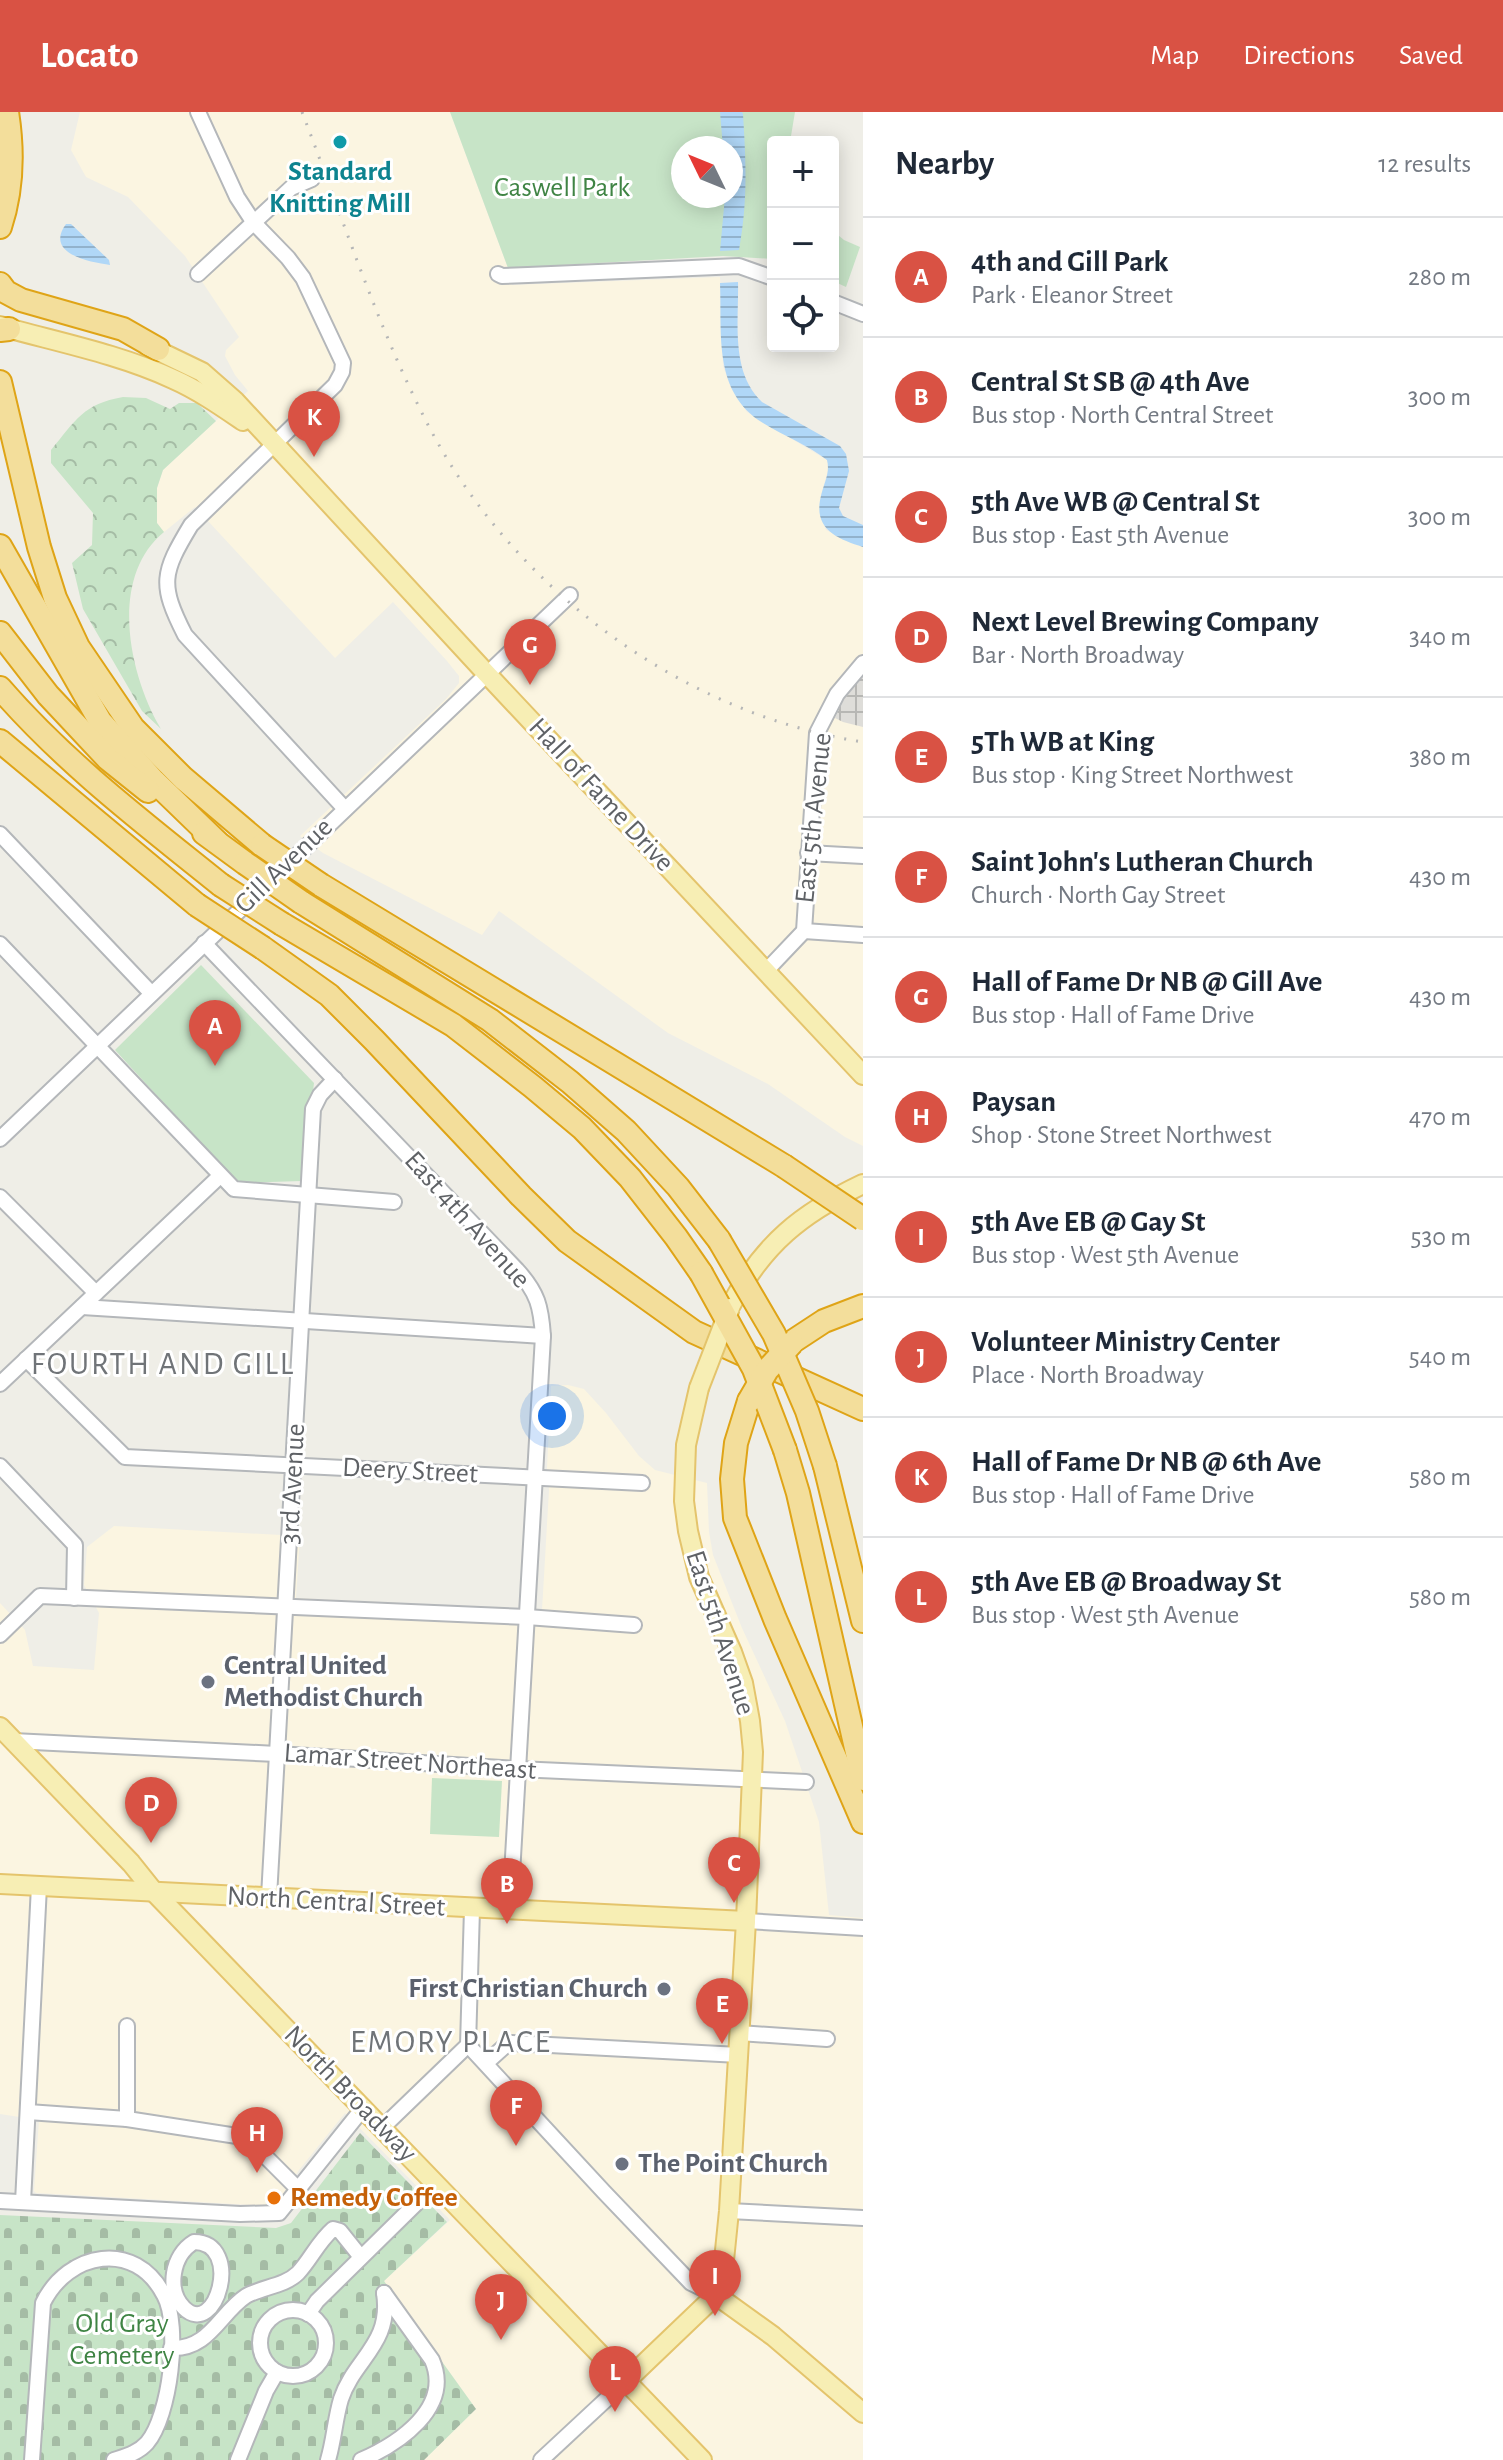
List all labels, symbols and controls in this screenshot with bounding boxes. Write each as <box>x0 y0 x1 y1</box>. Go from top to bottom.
text: Locato <box>40 37 139 75</box>
text: Map <box>1150 42 1199 70</box>
text: Directions <box>1243 42 1355 70</box>
text: Saved <box>1399 42 1463 70</box>
marker: Standard Knitting Mill <box>331 133 349 151</box>
north arrow <box>671 136 743 208</box>
map controls <box>767 136 839 352</box>
button: + <box>767 136 839 208</box>
text: Nearby <box>895 147 994 181</box>
text: 12 results <box>1378 151 1471 177</box>
place label: Standard Knitting Mill <box>269 158 411 218</box>
park label: Caswell Park <box>494 174 630 202</box>
button: − <box>767 208 839 280</box>
text: 4th and Gill Park <box>971 247 1168 277</box>
text: A <box>913 264 929 290</box>
text: 280 m <box>1408 264 1471 290</box>
button: locate <box>767 280 839 352</box>
text: Park · Eleanor Street <box>971 282 1173 308</box>
text: Central St SB @ 4th Ave <box>971 367 1250 397</box>
text: B <box>913 384 929 410</box>
text: 300 m <box>1408 384 1471 410</box>
pin: K <box>288 391 340 457</box>
text: Bus stop · North Central Street <box>971 402 1273 428</box>
text: 5th Ave WB @ Central St <box>971 487 1260 517</box>
text: C <box>914 504 928 530</box>
text: 300 m <box>1408 504 1471 530</box>
text: Bus stop · East 5th Avenue <box>971 522 1229 548</box>
text: Next Level Brewing Company <box>971 607 1319 637</box>
pin: G <box>504 619 556 685</box>
text: D <box>912 624 930 650</box>
text: 340 m <box>1409 624 1471 650</box>
text: Bar · North Broadway <box>971 642 1184 668</box>
street label: Hall of Fame Drive <box>523 713 679 877</box>
text: 5Th WB at King <box>971 727 1154 757</box>
street label: East 5th Avenue <box>791 731 837 905</box>
text: E <box>914 744 928 770</box>
text: 380 m <box>1409 744 1471 770</box>
text: Bus stop · King Street Northwest <box>971 762 1293 788</box>
street label: Gill Avenue <box>230 813 338 919</box>
text: Saint John's Lutheran Church <box>971 847 1313 877</box>
text: F <box>915 864 927 890</box>
text: 430 m <box>1409 864 1471 890</box>
text: Church · North Gay Street <box>971 882 1225 908</box>
text: Hall of Fame Dr NB @ Gill Ave <box>971 967 1322 997</box>
text: G <box>913 984 929 1010</box>
text: 430 m <box>1409 984 1471 1010</box>
pin: A <box>189 1000 241 1066</box>
text: Bus stop · Hall of Fame Drive <box>971 1002 1254 1028</box>
text: Paysan <box>971 1087 1056 1117</box>
text: H <box>912 1104 930 1130</box>
text: 470 m <box>1409 1104 1471 1130</box>
text: Shop · Stone Street Northwest <box>971 1122 1271 1148</box>
street label: East 4th Avenue <box>399 1146 535 1294</box>
text: 5th Ave EB @ Gay St <box>971 1207 1205 1237</box>
text: I <box>917 1224 925 1250</box>
text: 530 m <box>1411 1224 1471 1250</box>
text: Bus stop · West 5th Avenue <box>971 1242 1239 1268</box>
text: Volunteer Ministry Center <box>971 1327 1280 1357</box>
text: J <box>917 1344 925 1370</box>
text: 540 m <box>1409 1344 1471 1370</box>
district label: FOURTH AND GILL <box>31 1348 295 1380</box>
text: Place · North Broadway <box>971 1362 1204 1388</box>
your location <box>532 1396 572 1436</box>
street label: 3rd Avenue <box>276 1423 310 1545</box>
text: Hall of Fame Dr NB @ 6th Ave <box>971 1447 1322 1477</box>
street label: Deery Street <box>341 1453 479 1489</box>
text: K <box>913 1464 929 1490</box>
text: 580 m <box>1409 1464 1471 1490</box>
text: Bus stop · Hall of Fame Drive <box>971 1482 1254 1508</box>
street label: East 5th Avenue <box>680 1547 760 1719</box>
text: 5th Ave EB @ Broadway St <box>971 1567 1281 1597</box>
text: L <box>915 1584 927 1610</box>
text: 580 m <box>1409 1584 1471 1610</box>
text: Bus stop · West 5th Avenue <box>971 1602 1239 1628</box>
place label: Central United Methodist Church <box>224 1652 423 1712</box>
marker: Central United Methodist Church <box>199 1673 217 1691</box>
street label: Lamar Street Northeast <box>283 1739 537 1785</box>
pin: D <box>125 1777 177 1843</box>
pin: C <box>708 1837 760 1903</box>
pin: B <box>481 1858 533 1924</box>
street label: North Central Street <box>226 1882 446 1922</box>
place label: First Christian Church <box>408 1975 648 2003</box>
pin: E <box>696 1978 748 2044</box>
marker: First Christian Church <box>655 1980 673 1998</box>
street label: North Broadway <box>278 2021 422 2167</box>
district label: EMORY PLACE <box>350 2026 552 2058</box>
pin: F <box>490 2080 542 2146</box>
pin: H <box>231 2107 283 2173</box>
place label: The Point Church <box>638 2150 828 2178</box>
marker: The Point Church <box>613 2155 631 2173</box>
place label: Remedy Coffee <box>290 2184 458 2212</box>
marker: Remedy Coffee <box>265 2189 283 2207</box>
pin: I <box>689 2250 741 2316</box>
pin: J <box>475 2274 527 2340</box>
park label: Old Gray Cemetery <box>69 2310 175 2370</box>
pin: L <box>589 2346 641 2412</box>

